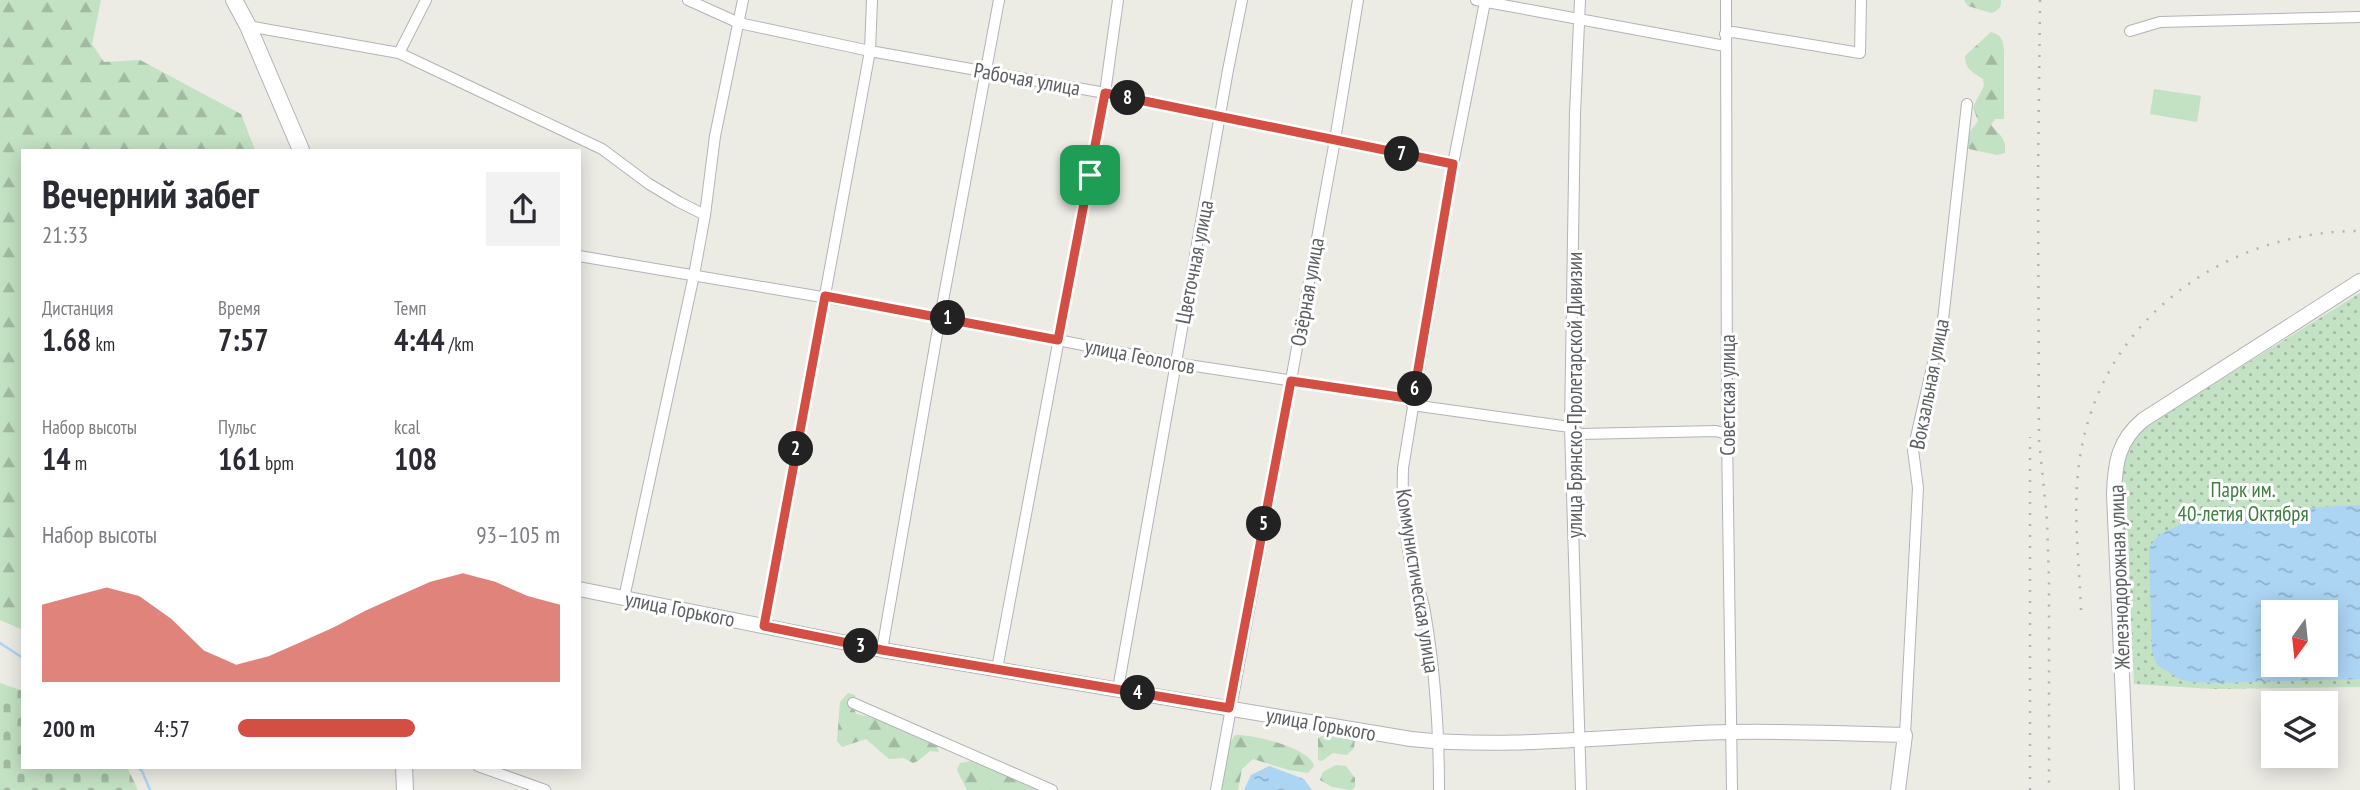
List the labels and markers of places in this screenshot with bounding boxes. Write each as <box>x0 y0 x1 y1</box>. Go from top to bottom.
pin: 8 <box>1110 80 1146 116</box>
pin: 7 <box>1384 136 1420 172</box>
pin <box>1060 145 1120 205</box>
pin: 1 <box>930 300 965 336</box>
pin: 6 <box>1398 372 1432 406</box>
pin: 2 <box>778 432 814 466</box>
pin: 5 <box>1246 506 1282 542</box>
pin: 3 <box>844 628 878 664</box>
pin: 4 <box>1120 676 1156 710</box>

